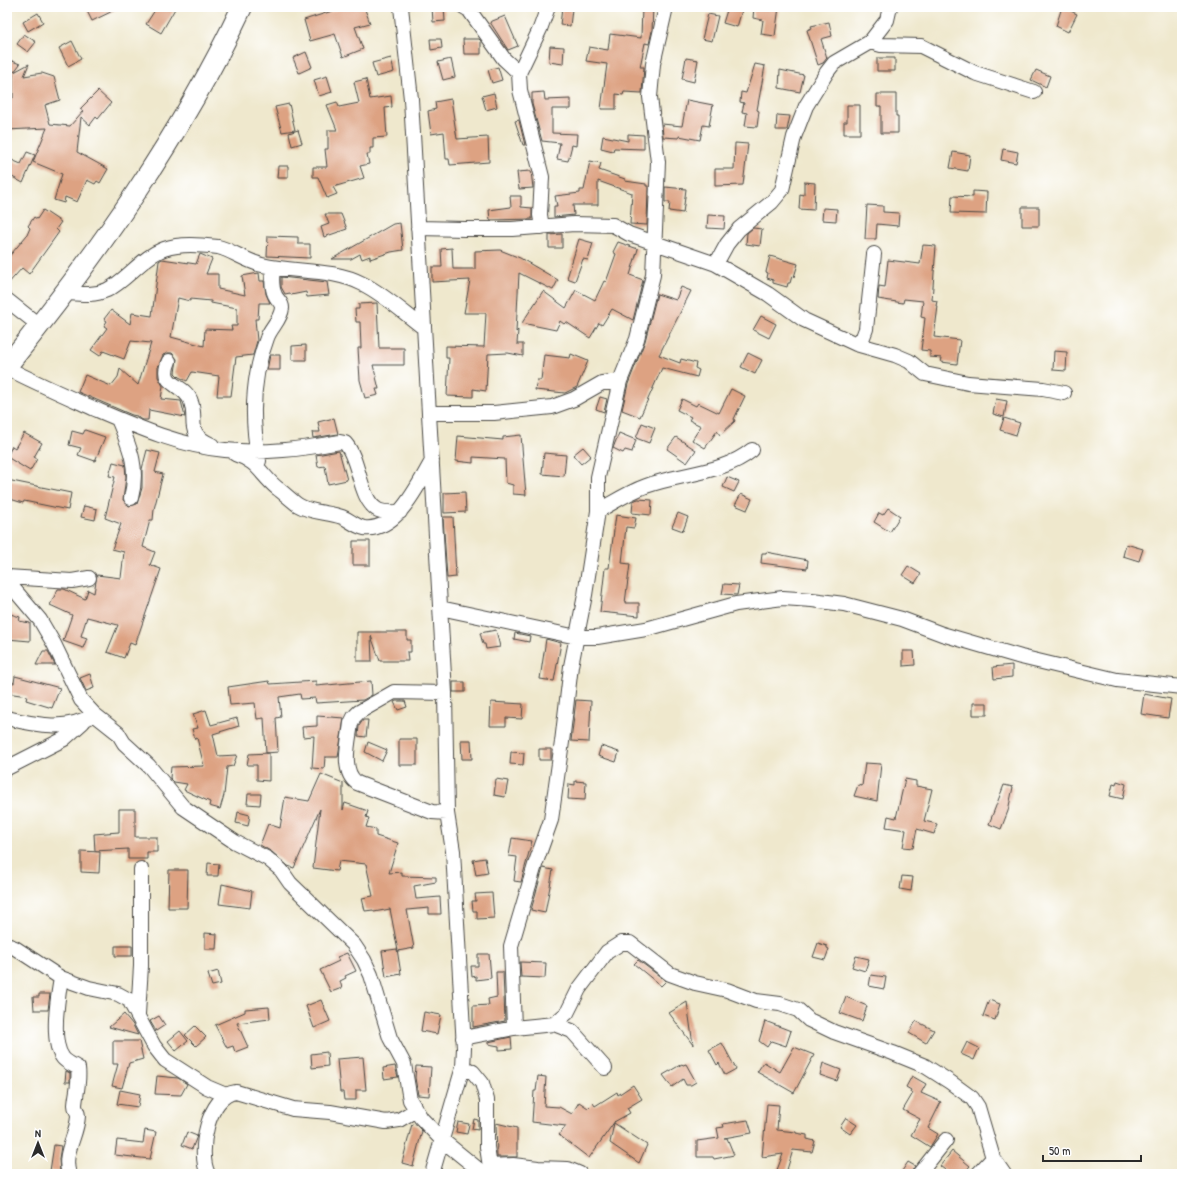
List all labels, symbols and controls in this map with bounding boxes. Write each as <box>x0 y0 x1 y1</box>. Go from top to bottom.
north arrow <box>18 1123 58 1163</box>
text: N <box>35 1126 41 1140</box>
scale bar <box>1043 1137 1141 1163</box>
text: 50 m <box>1049 1142 1070 1159</box>

